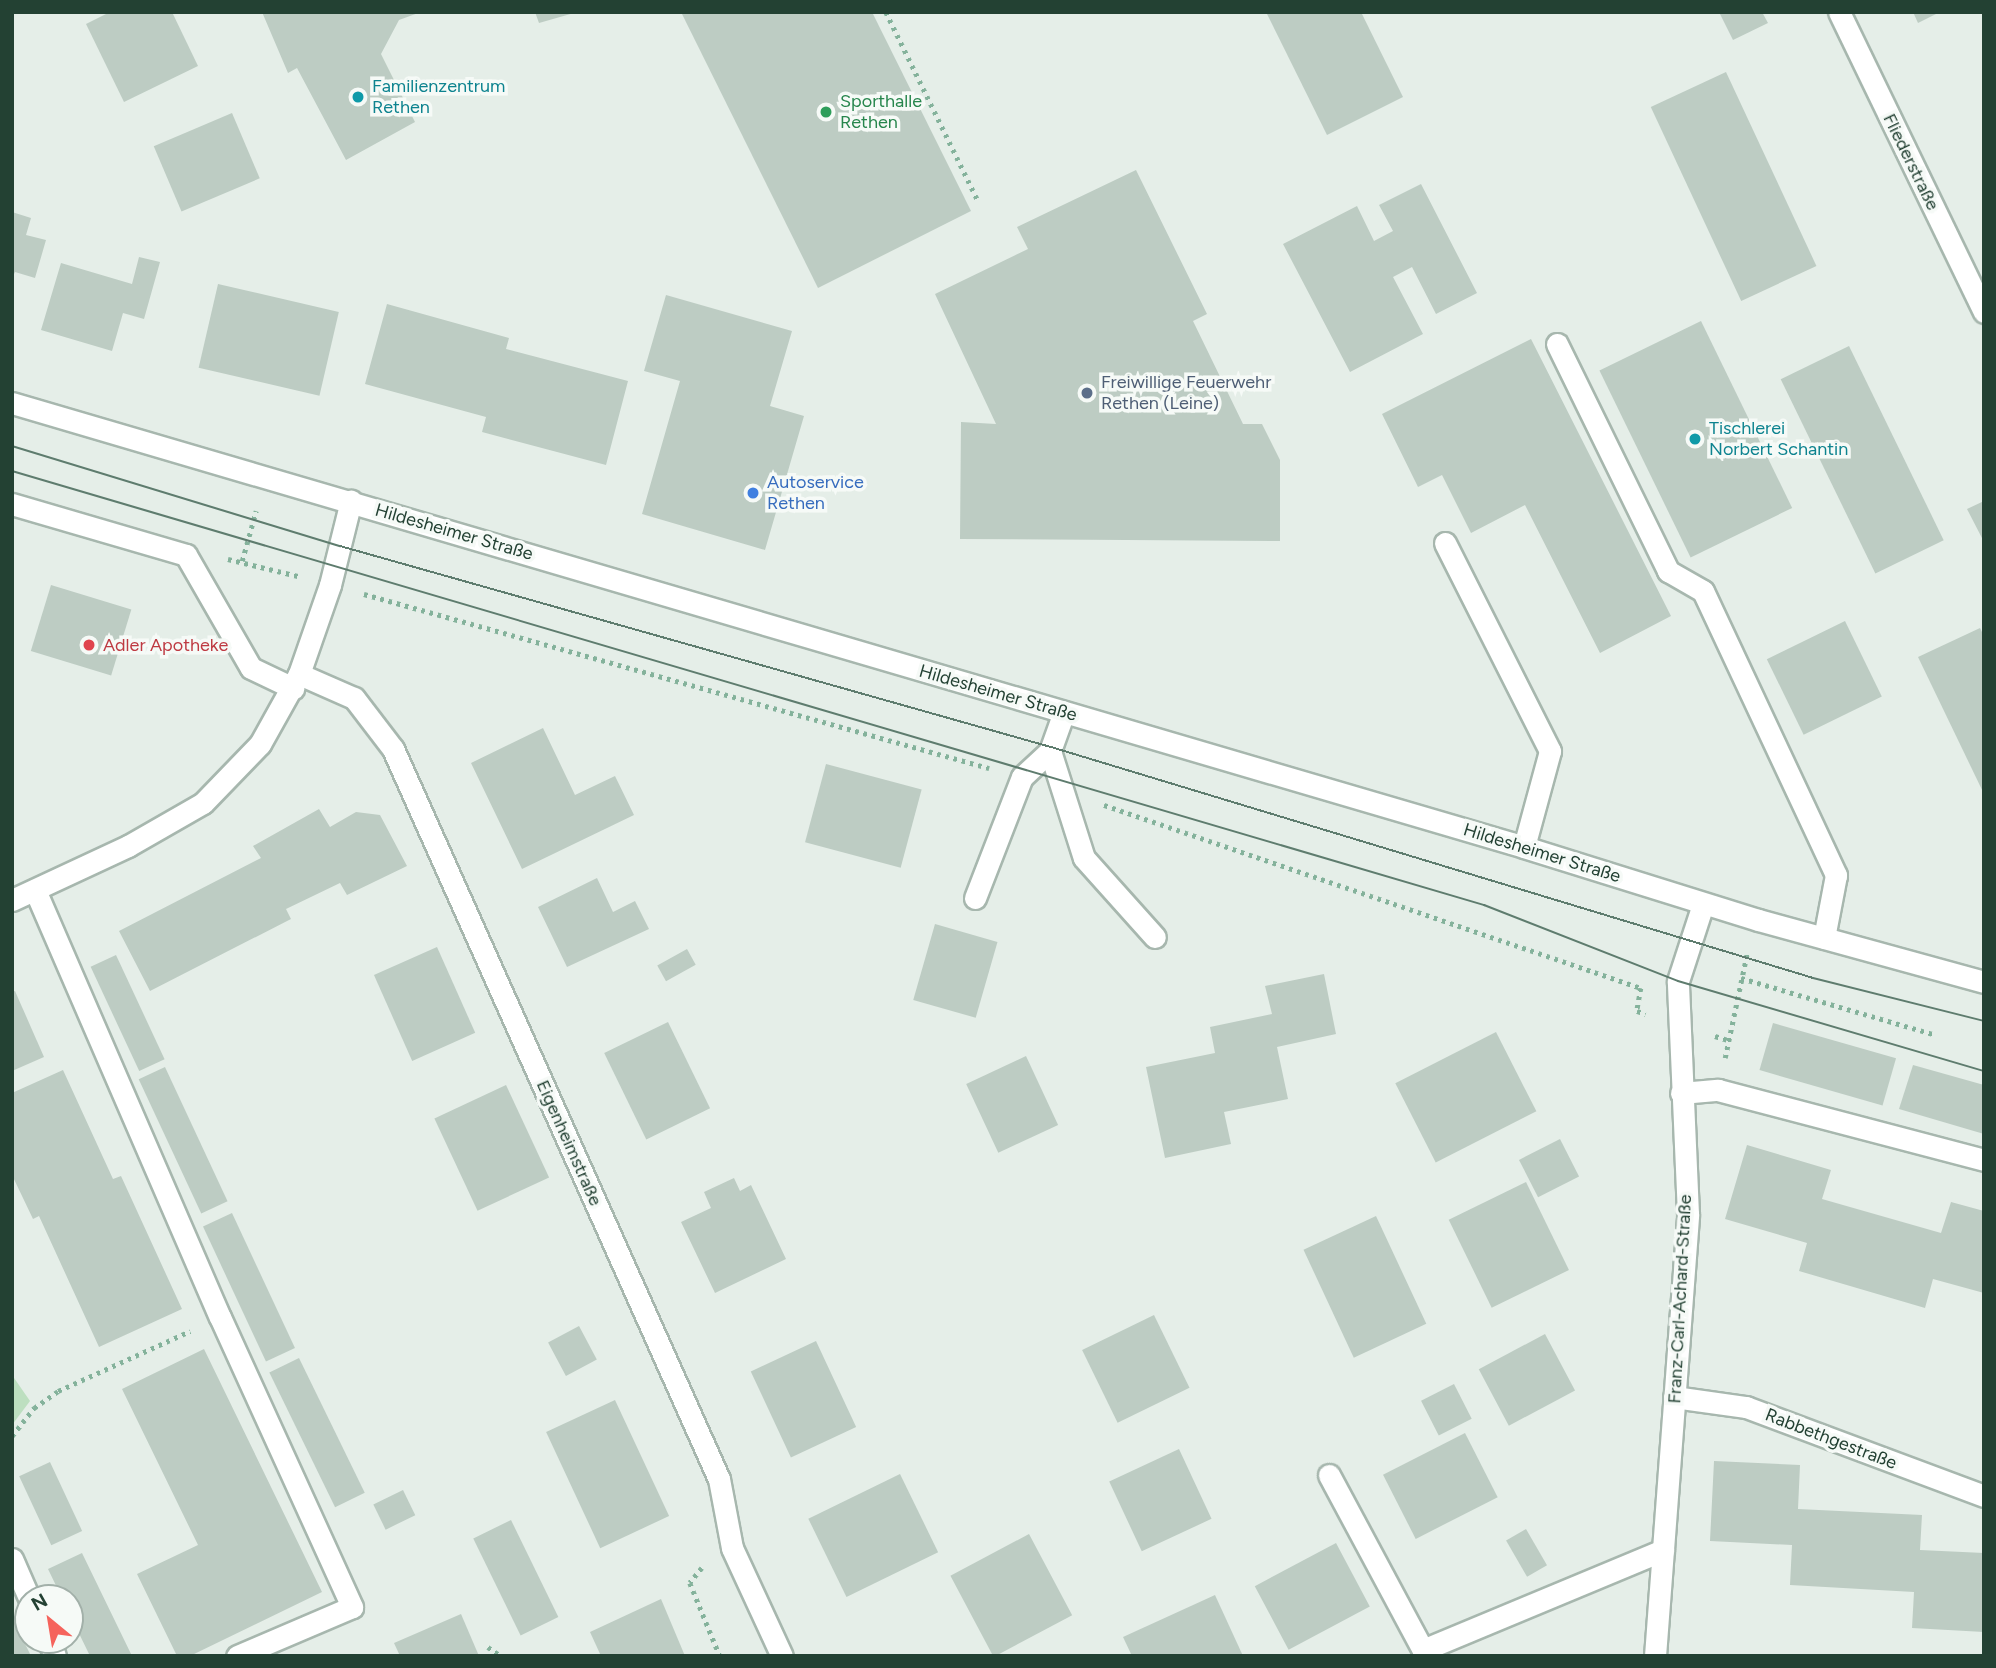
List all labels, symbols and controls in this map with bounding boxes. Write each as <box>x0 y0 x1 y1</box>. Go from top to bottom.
place label: Familienzentrum Rethen <box>372 76 505 119</box>
marker: Familienzentrum Rethen <box>350 89 366 105</box>
place label: Sporthalle Rethen <box>840 91 922 134</box>
marker: Sporthalle Rethen <box>818 104 834 120</box>
street label: Fliederstraße <box>1878 110 1944 214</box>
place label: Freiwillige Feuerwehr Rethen (Leine) <box>1101 372 1271 414</box>
marker: Freiwillige Feuerwehr Rethen (Leine) <box>1079 385 1095 401</box>
place label: Tischlerei Norbert Schantin <box>1709 418 1848 460</box>
marker: Tischlerei Norbert Schantin <box>1687 431 1703 447</box>
place label: Autoservice Rethen <box>767 472 864 514</box>
marker: Autoservice Rethen <box>745 485 761 501</box>
street label: Hildesheimer Straße <box>373 499 535 565</box>
place label: Adler Apotheke <box>103 634 228 656</box>
marker: Adler Apotheke <box>81 637 97 653</box>
street label: Hildesheimer Straße <box>917 660 1079 726</box>
street label: Hildesheimer Straße <box>1461 819 1623 887</box>
street label: Eigenheimstraße <box>532 1077 606 1209</box>
street label: Franz-Carl-Achard-Straße <box>1664 1194 1696 1404</box>
street label: Rabbethgestraße <box>1762 1404 1900 1474</box>
north arrow <box>14 1584 84 1654</box>
text: N <box>27 1588 51 1616</box>

